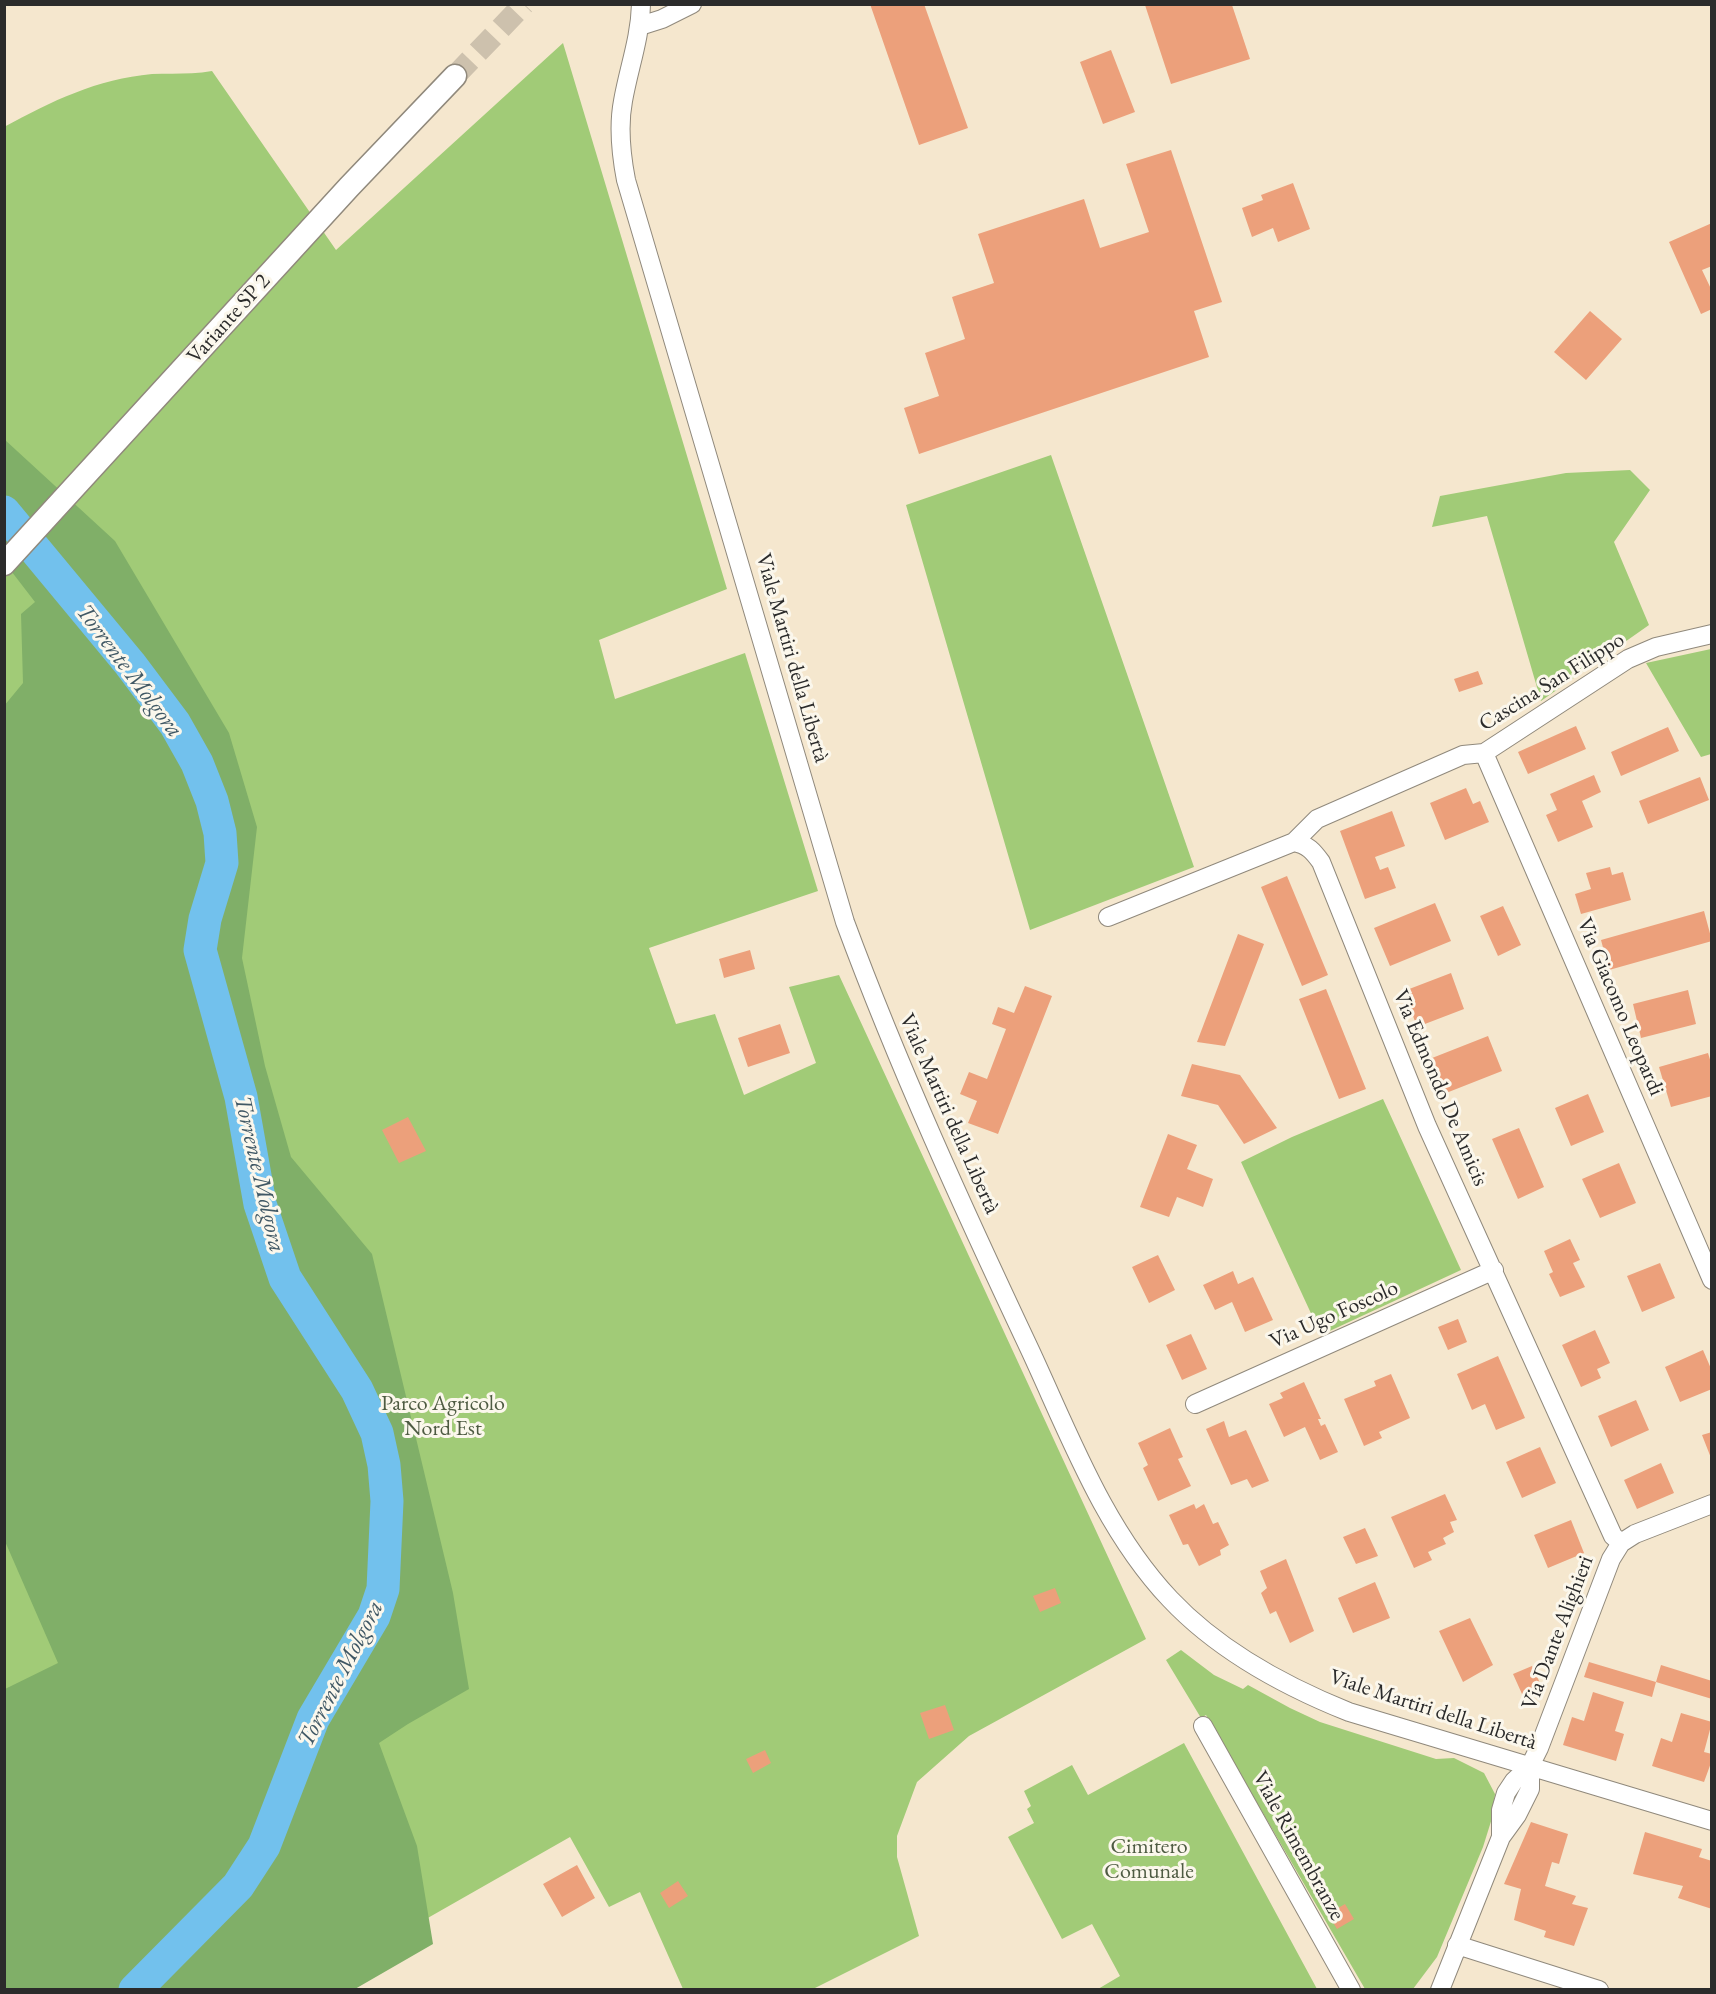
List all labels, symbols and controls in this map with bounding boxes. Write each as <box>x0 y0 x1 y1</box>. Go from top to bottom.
street label: Variante SP 2 <box>182 269 276 369</box>
street label: Viale Martiri della Libertà <box>749 550 835 766</box>
water label: Torrente Molgora <box>69 599 189 743</box>
street label: Cascina San Filippo <box>1474 627 1630 737</box>
street label: Via Giacomo Leopardi <box>1571 914 1669 1100</box>
street label: Via Edmondo De Amicis <box>1387 986 1493 1190</box>
street label: Viale Martiri della Libertà <box>893 1010 1005 1218</box>
water label: Torrente Molgora <box>227 1093 291 1255</box>
street label: Via Ugo Foscolo <box>1266 1275 1402 1355</box>
park label: Parco Agricolo Nord Est <box>381 1391 505 1442</box>
street label: Via Dante Alighieri <box>1516 1552 1600 1714</box>
water label: Torrente Molgora <box>292 1596 390 1752</box>
street label: Viale Martiri della Libertà <box>1326 1664 1540 1756</box>
street label: Viale Rimembranze <box>1246 1767 1350 1925</box>
park label: Cimitero Comunale <box>1104 1834 1194 1886</box>

